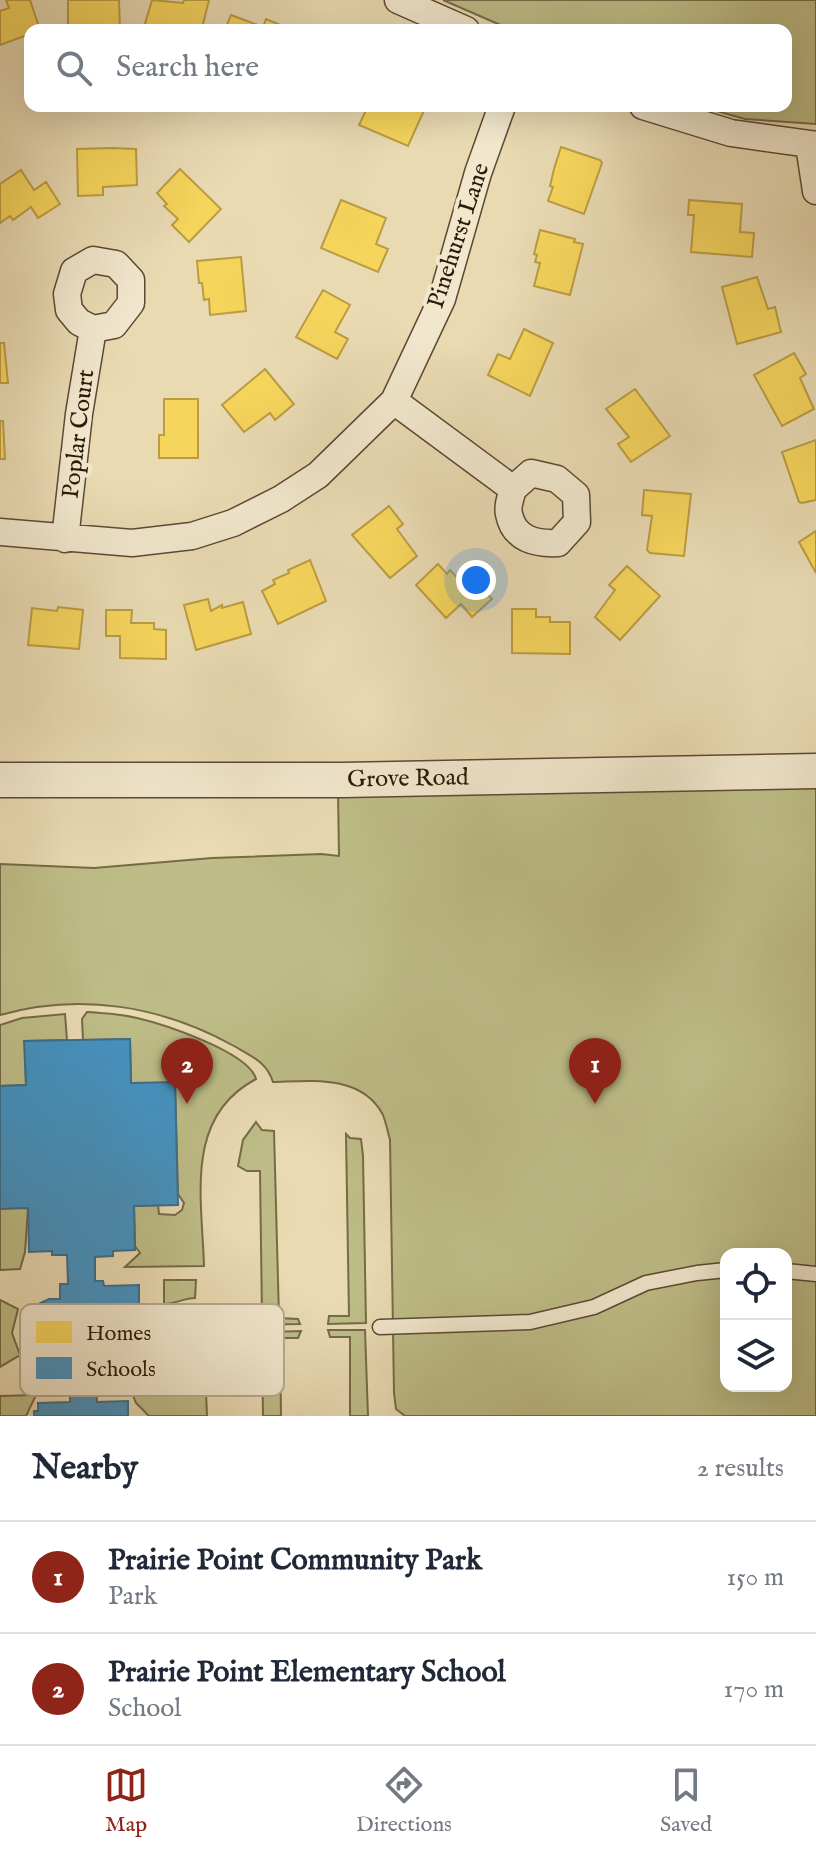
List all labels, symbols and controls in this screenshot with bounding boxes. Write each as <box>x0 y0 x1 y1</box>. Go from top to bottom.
search box <box>24 24 792 112</box>
icon: search <box>52 46 96 90</box>
text: Search here <box>116 49 259 87</box>
street label: Pinehurst Lane <box>421 159 497 313</box>
street label: Poplar Court <box>56 368 102 500</box>
your location <box>456 560 496 600</box>
street label: Grove Road <box>347 762 469 796</box>
pin: 2 <box>161 1038 213 1104</box>
pin: 1 <box>569 1038 621 1104</box>
map controls <box>720 1248 792 1392</box>
button: locate <box>720 1248 792 1320</box>
legend <box>20 1304 284 1396</box>
text: Homes <box>86 1320 151 1348</box>
button: layers <box>720 1320 792 1392</box>
text: Schools <box>86 1356 156 1384</box>
text: Nearby <box>32 1447 138 1490</box>
text: 2 results <box>697 1452 784 1485</box>
text: Prairie Point Community Park <box>108 1542 482 1580</box>
text: 1 <box>53 1561 63 1594</box>
text: 150 m <box>726 1561 784 1594</box>
text: Park <box>108 1580 157 1613</box>
text: Prairie Point Elementary School <box>108 1654 506 1692</box>
text: 2 <box>52 1673 64 1706</box>
text: 170 m <box>724 1673 784 1706</box>
text: School <box>108 1692 181 1725</box>
tab: Map <box>104 1763 148 1839</box>
tab: Directions <box>356 1763 452 1839</box>
tab: Saved <box>660 1763 712 1839</box>

